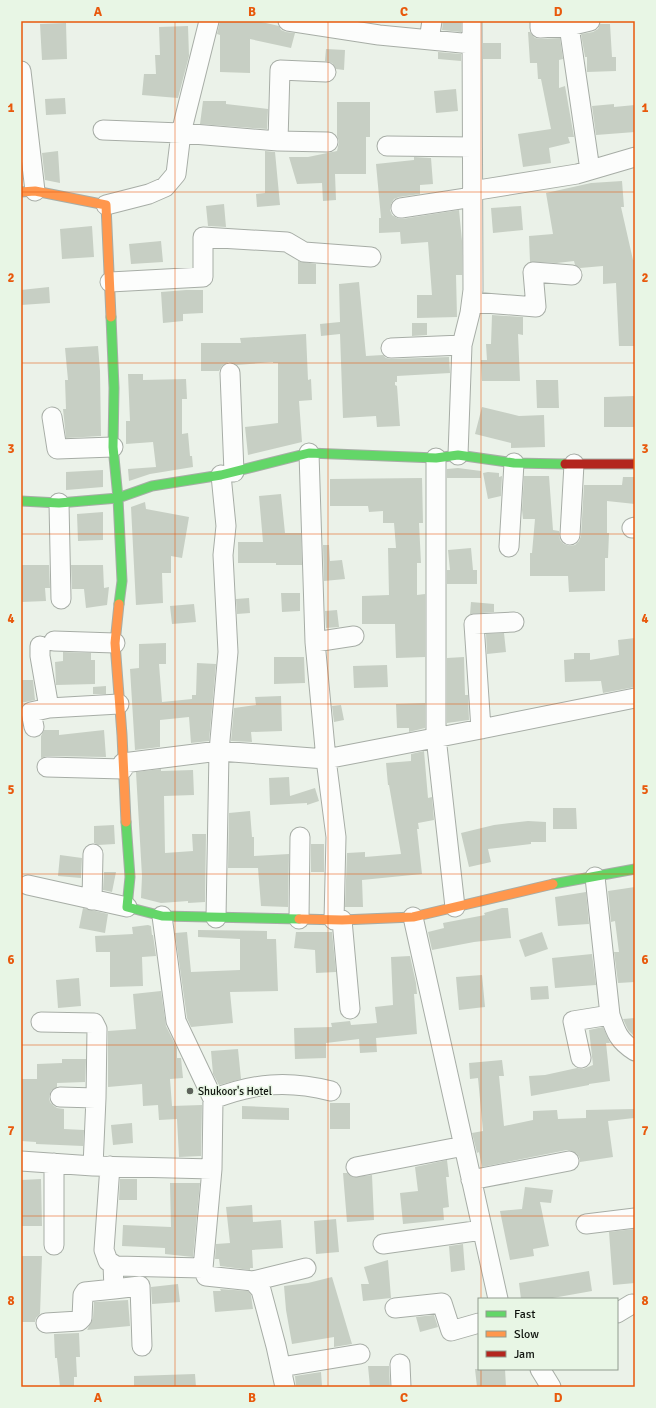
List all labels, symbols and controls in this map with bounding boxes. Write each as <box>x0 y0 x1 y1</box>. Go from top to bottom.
text: A <box>94 4 103 20</box>
text: B <box>248 4 256 20</box>
text: C <box>400 4 408 20</box>
text: D <box>554 4 563 20</box>
text: 1 <box>7 100 15 116</box>
text: 1 <box>641 100 649 116</box>
text: 2 <box>7 270 15 286</box>
text: 2 <box>641 270 649 286</box>
text: 3 <box>7 441 15 457</box>
text: 3 <box>641 441 649 457</box>
text: 4 <box>7 611 15 627</box>
text: 4 <box>641 611 649 627</box>
text: 5 <box>7 782 15 798</box>
text: 5 <box>641 782 649 798</box>
text: 6 <box>7 952 15 968</box>
text: 6 <box>641 952 649 968</box>
place label: Shukoor's Hotel <box>198 1085 272 1098</box>
marker: Shukoor's Hotel <box>185 1086 195 1096</box>
text: 7 <box>7 1123 15 1139</box>
text: 7 <box>641 1123 649 1139</box>
text: 8 <box>7 1293 15 1309</box>
text: 8 <box>641 1293 649 1309</box>
legend <box>478 1298 618 1370</box>
text: Fast <box>514 1307 535 1322</box>
text: Slow <box>514 1327 539 1342</box>
text: Jam <box>514 1347 535 1362</box>
text: A <box>94 1390 103 1406</box>
text: B <box>248 1390 256 1406</box>
text: C <box>400 1390 408 1406</box>
text: D <box>554 1390 563 1406</box>

